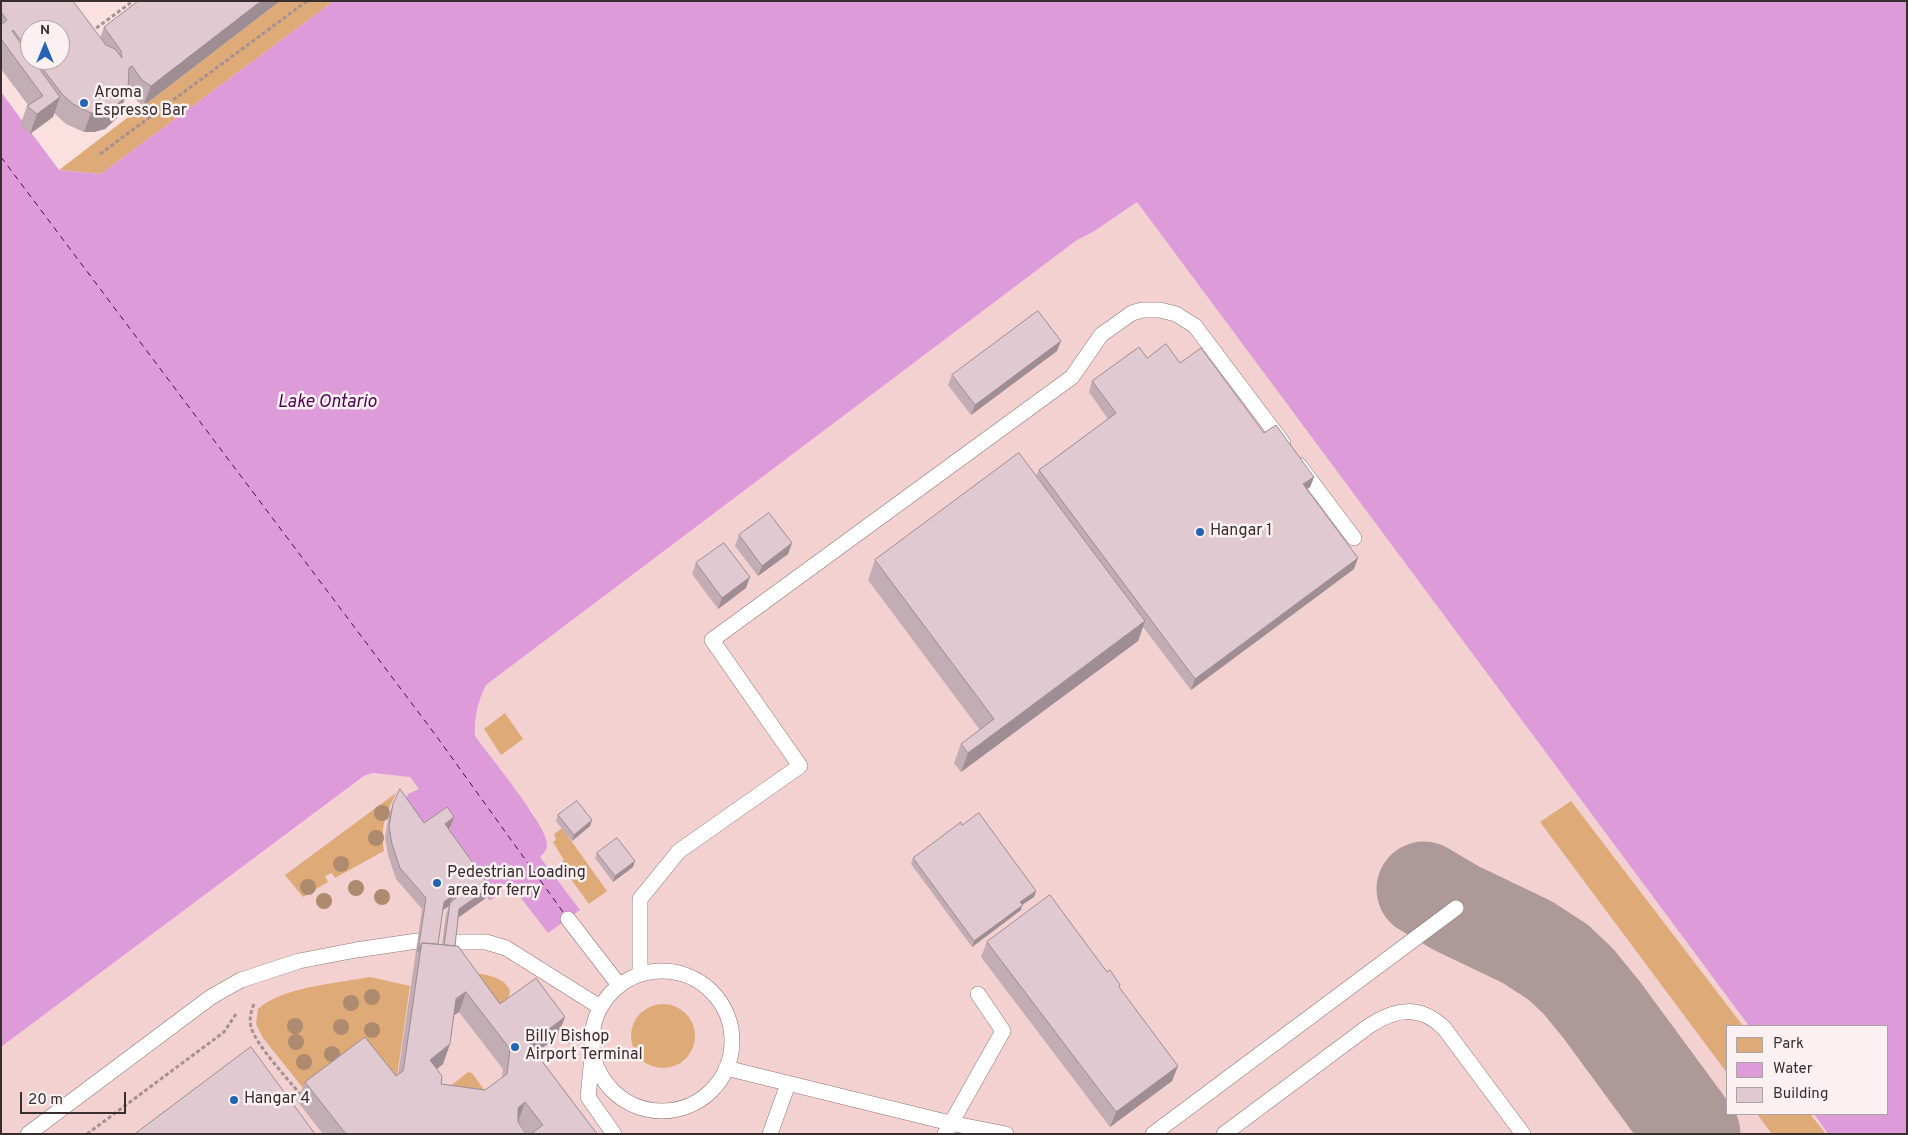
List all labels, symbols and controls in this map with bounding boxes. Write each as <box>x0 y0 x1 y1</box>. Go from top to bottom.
north arrow <box>20 20 70 70</box>
text: N <box>40 22 50 39</box>
place label: Aroma Espresso Bar <box>94 84 187 122</box>
marker: Aroma Espresso Bar <box>78 97 90 109</box>
water label: Lake Ontario <box>277 392 377 414</box>
place label: Hangar 1 <box>1210 522 1272 542</box>
marker: Hangar 1 <box>1194 526 1206 538</box>
place label: Pedestrian Loading area for ferry <box>447 864 586 902</box>
marker: Pedestrian Loading area for ferry <box>431 877 443 889</box>
legend <box>1726 1025 1888 1115</box>
place label: Billy Bishop Airport Terminal <box>525 1028 643 1066</box>
text: Park <box>1773 1035 1804 1054</box>
marker: Billy Bishop Airport Terminal <box>509 1041 521 1053</box>
text: Water <box>1773 1060 1812 1079</box>
scale bar <box>22 1082 129 1114</box>
text: Building <box>1773 1085 1828 1104</box>
place label: Hangar 4 <box>244 1090 310 1110</box>
text: 20 m <box>28 1091 63 1110</box>
marker: Hangar 4 <box>228 1094 240 1106</box>

